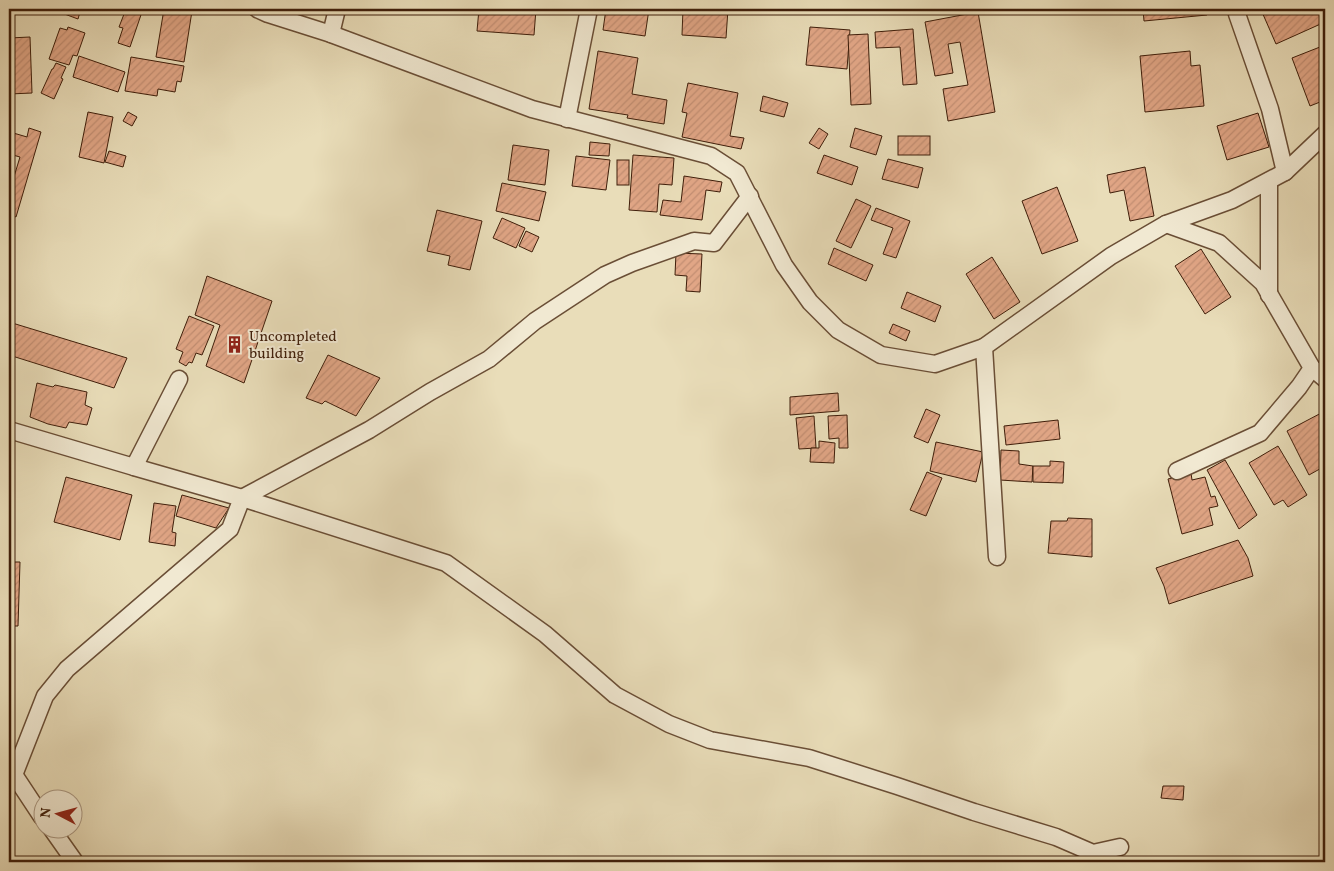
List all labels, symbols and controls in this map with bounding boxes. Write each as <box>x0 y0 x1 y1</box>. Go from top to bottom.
place label: Uncompleted building <box>249 327 337 365</box>
building icon: Uncompleted building <box>225 335 245 355</box>
north arrow <box>32 788 82 838</box>
text: N <box>37 807 57 819</box>

